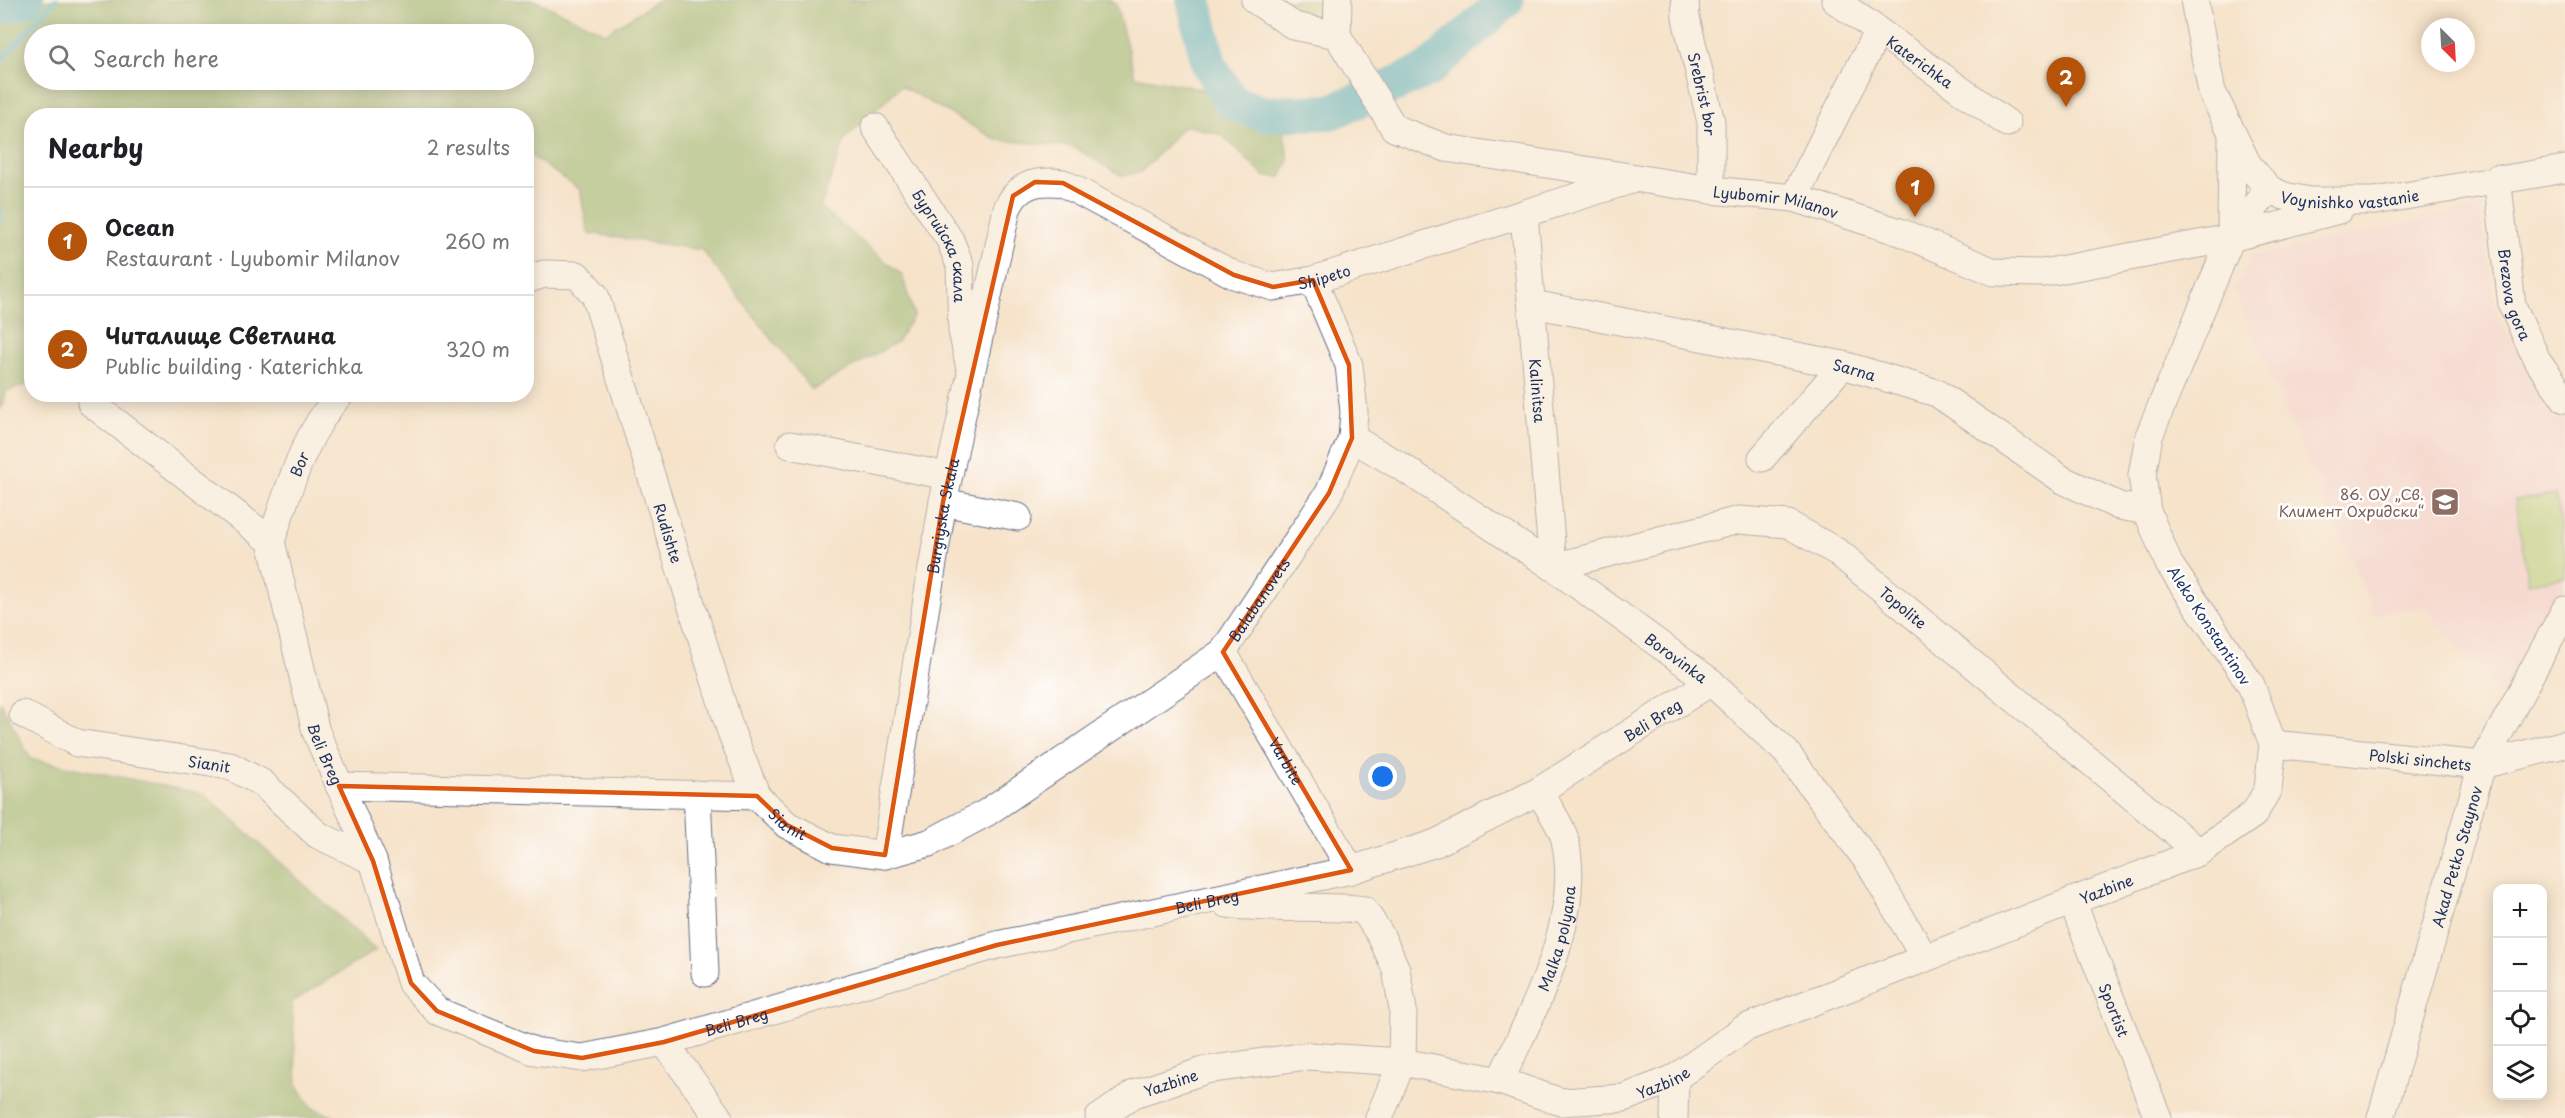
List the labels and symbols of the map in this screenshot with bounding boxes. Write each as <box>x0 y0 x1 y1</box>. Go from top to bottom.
north arrow <box>2421 18 2475 72</box>
street label: Katerichka <box>1882 29 1959 93</box>
street label: Srebrist bor <box>1683 50 1723 135</box>
pin: 2 <box>2046 57 2086 107</box>
pin: 1 <box>1896 168 1934 217</box>
street label: Lyubomir Milanov <box>1712 179 1842 223</box>
street label: Voynishko vastanie <box>2279 182 2421 213</box>
street label: Бургийска скала <box>907 184 973 303</box>
street label: Brezova gora <box>2494 247 2538 344</box>
street label: Shipeto <box>1296 258 1353 294</box>
street label: Sarna <box>1831 352 1879 386</box>
street label: Kalinitsa <box>1524 357 1553 424</box>
street label: Bor <box>283 447 314 480</box>
street label: Burgiyska Skala <box>920 455 964 575</box>
place label: 86. ОУ „Св. Климент Охридски“ <box>2279 482 2424 522</box>
school or university icon: 86. ОУ „Св. Климент Охридски“ <box>2429 486 2461 518</box>
street label: Rudishte <box>649 500 689 566</box>
street label: Balabanovets <box>1222 552 1295 646</box>
street label: Aleko Konstantinov <box>2163 561 2258 690</box>
street label: Topolite <box>1875 580 1932 633</box>
street label: Borovinka <box>1641 626 1713 688</box>
street label: Beli Breg <box>1618 692 1686 747</box>
street label: Beli Breg <box>303 721 349 788</box>
street label: Varbite <box>1264 732 1310 789</box>
street label: Polski sinchets <box>2368 742 2473 775</box>
street label: Sianit <box>186 748 232 777</box>
your location <box>1368 762 1397 791</box>
street label: Akad Petko Staynov <box>2425 783 2487 930</box>
street label: Sianit <box>764 802 811 845</box>
street label: Yazbine <box>2076 867 2136 909</box>
street label: Beli Breg <box>1172 883 1241 919</box>
street label: Malka polyana <box>1531 884 1580 994</box>
street label: Sportist <box>2094 979 2136 1040</box>
street label: Beli Breg <box>702 1001 770 1041</box>
street label: Yazbine <box>1633 1060 1694 1104</box>
street label: Yazbine <box>1140 1062 1201 1102</box>

